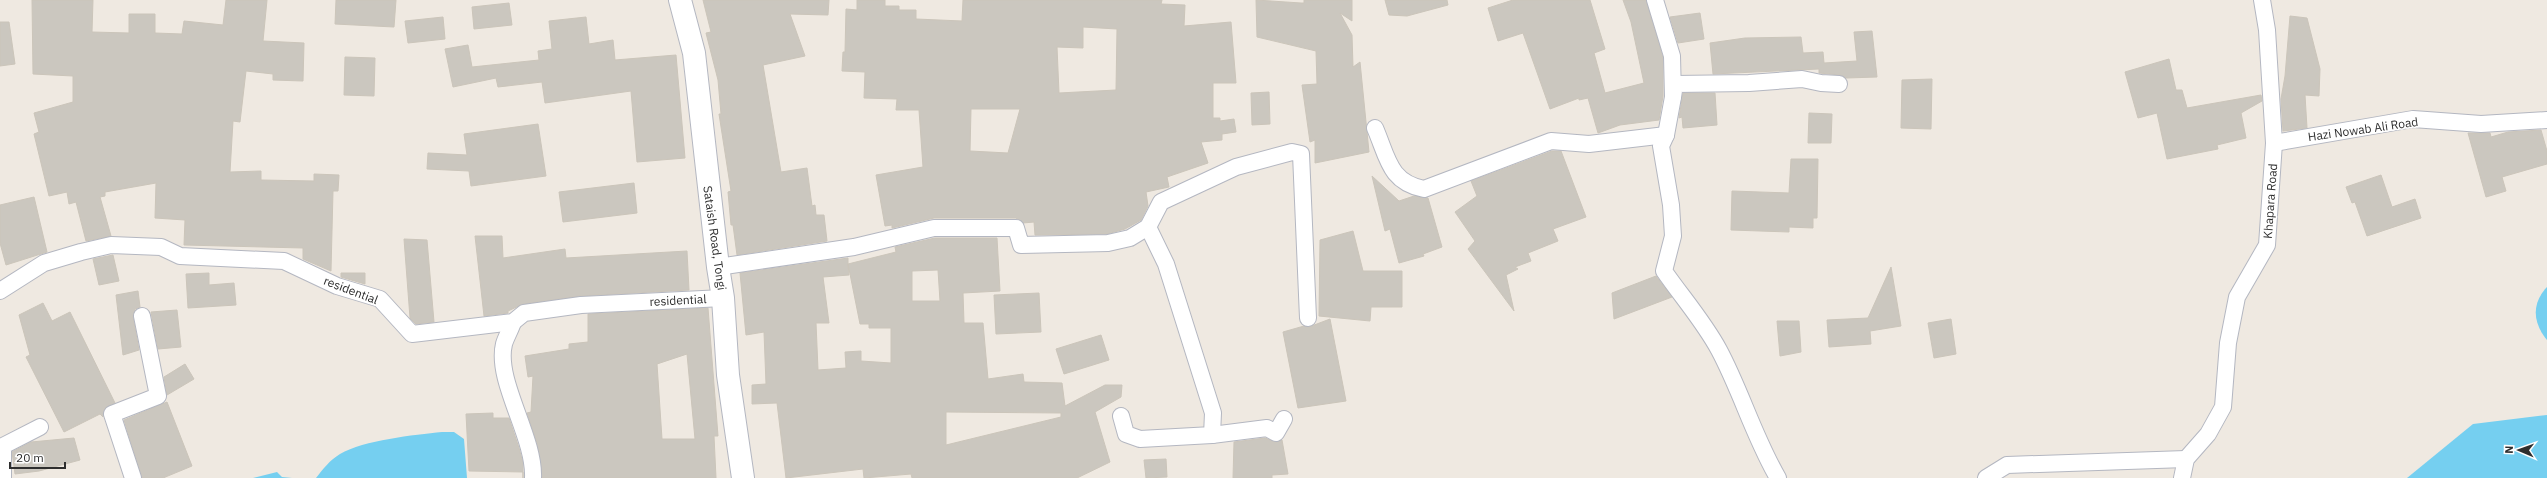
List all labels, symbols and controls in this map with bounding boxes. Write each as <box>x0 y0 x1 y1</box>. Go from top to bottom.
street label: Hazi Nowab Ali Road <box>2307 114 2419 144</box>
street label: Khapara Road <box>2260 163 2280 239</box>
street label: Sataish Road, Tongi <box>700 185 730 291</box>
street label: residential <box>322 273 380 307</box>
street label: residential <box>649 291 707 309</box>
north arrow <box>2499 430 2539 470</box>
scale bar <box>10 444 65 470</box>
text: N <box>2502 445 2516 454</box>
text: 20 m <box>16 450 44 465</box>

